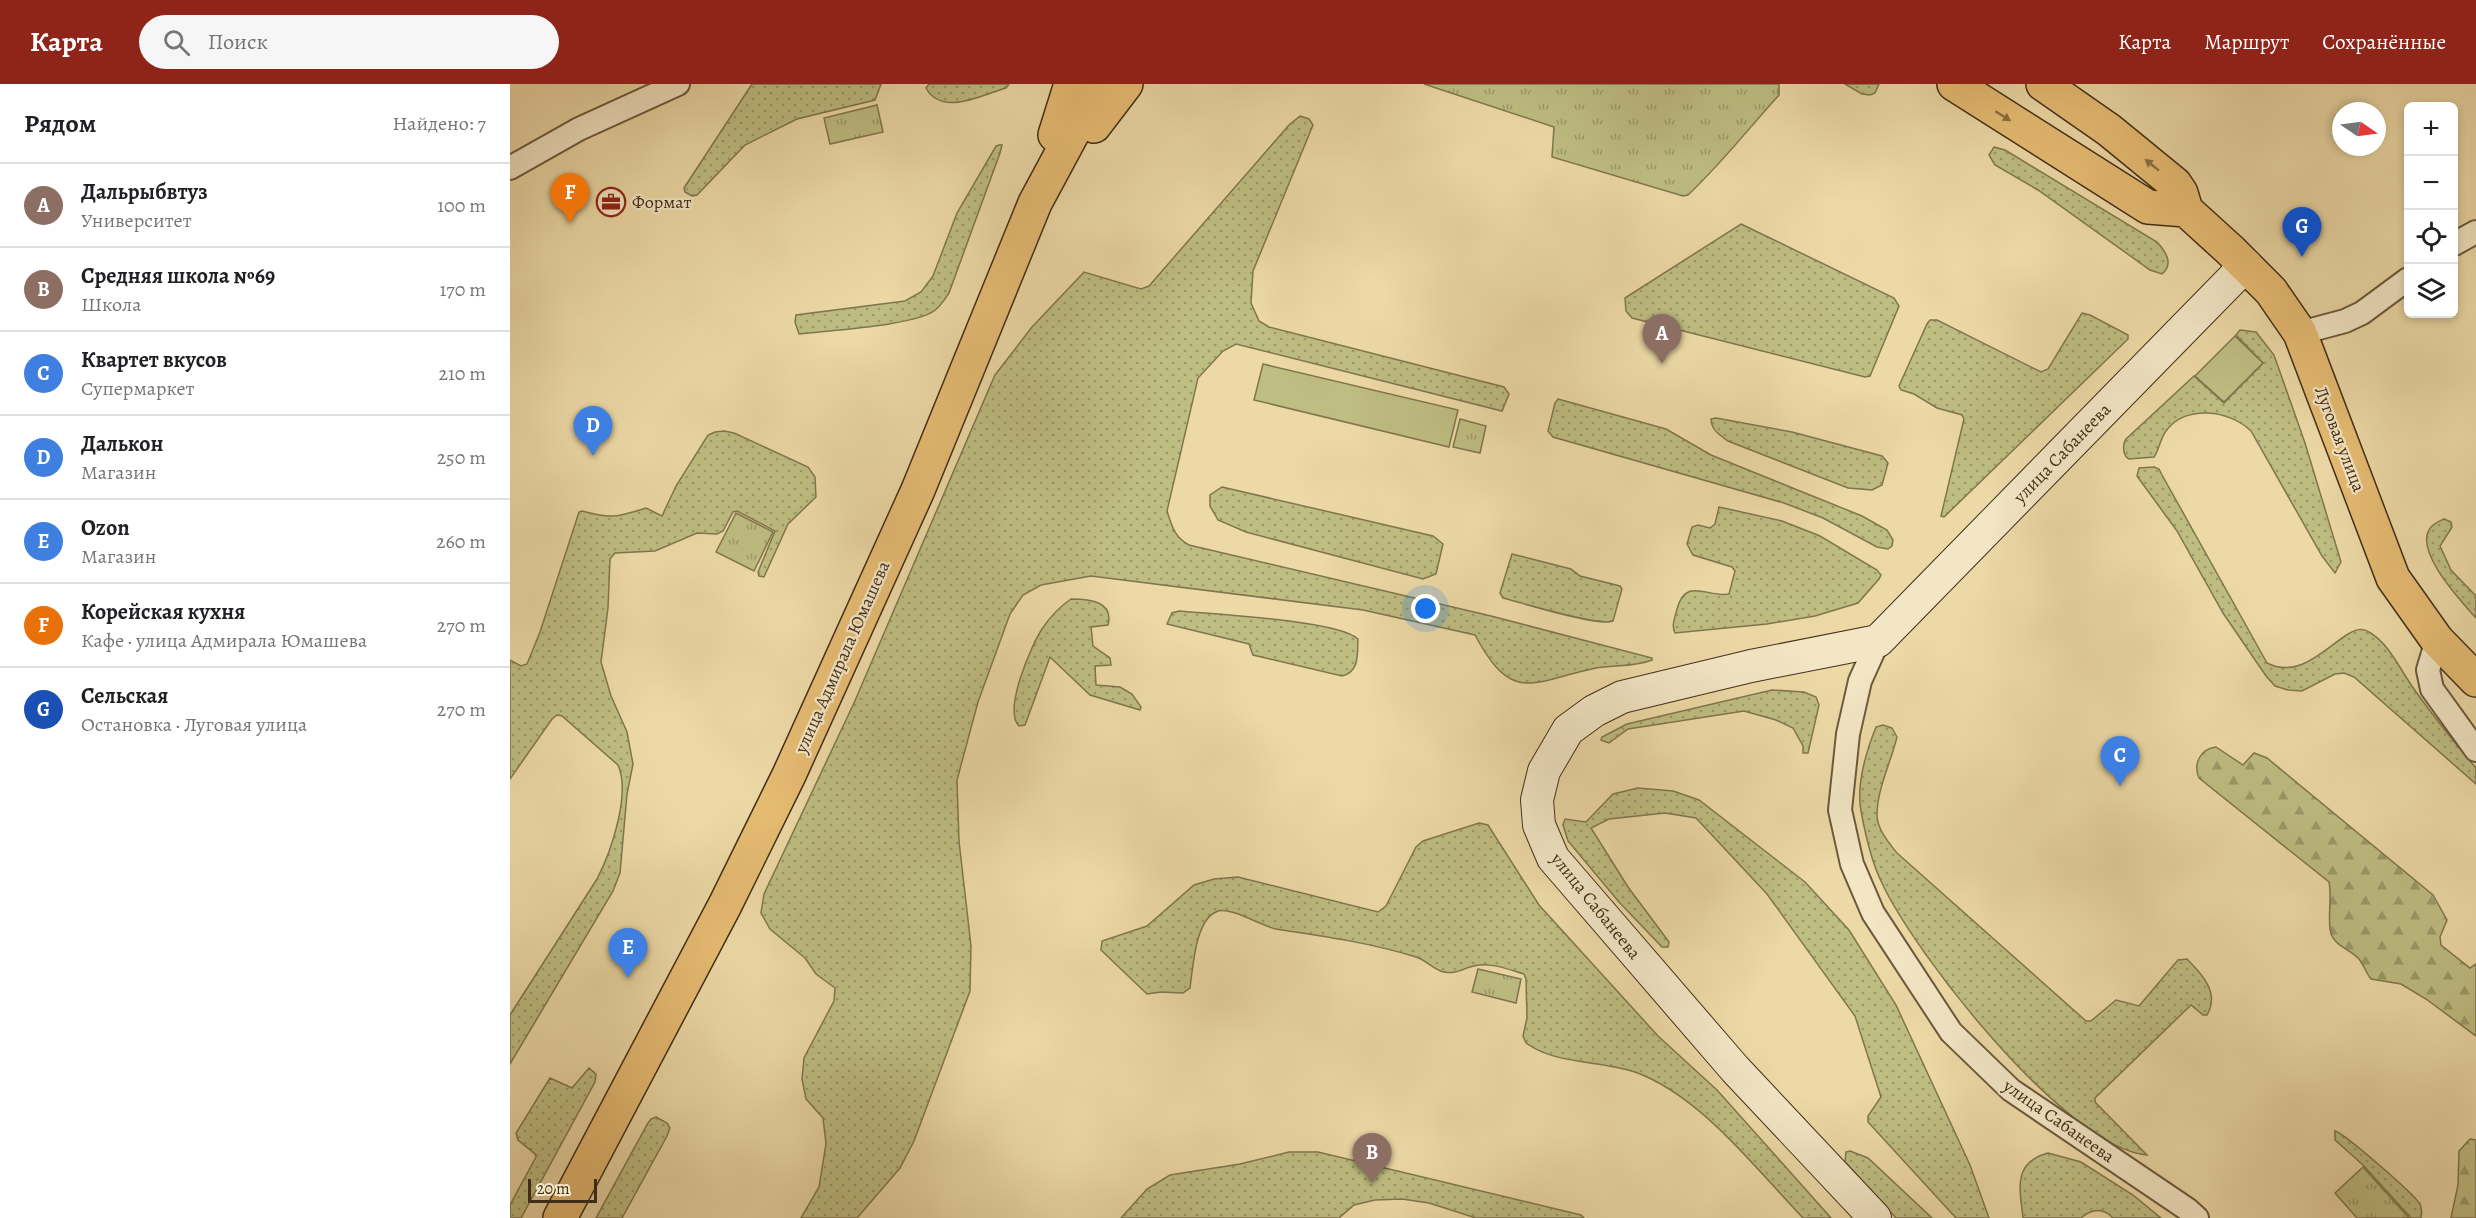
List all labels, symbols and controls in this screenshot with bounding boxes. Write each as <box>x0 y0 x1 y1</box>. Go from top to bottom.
search box <box>139 15 559 69</box>
text: Карта <box>30 23 103 61</box>
icon: search <box>160 26 193 59</box>
text: Поиск <box>208 27 268 57</box>
text: Карта <box>2118 28 2171 56</box>
text: Маршрут <box>2204 28 2289 56</box>
text: Сохранённые <box>2322 28 2446 56</box>
north arrow <box>2332 102 2386 156</box>
map controls <box>2404 102 2458 318</box>
button: + <box>2404 102 2458 156</box>
text: Рядом <box>24 106 96 141</box>
text: Найдено: 7 <box>393 110 486 137</box>
one-way arrow <box>1995 110 2011 121</box>
button: − <box>2404 156 2458 210</box>
one-way arrow <box>2144 159 2160 172</box>
pin: F <box>550 174 590 223</box>
text: Дальрыбвтуз <box>81 177 208 207</box>
office icon: Формат <box>595 186 627 218</box>
place label: Формат <box>632 190 692 214</box>
text: A <box>37 192 50 219</box>
text: 100 m <box>437 192 486 219</box>
text: Университет <box>81 207 192 234</box>
pin: G <box>2282 208 2322 257</box>
button: locate <box>2404 210 2458 264</box>
text: Средняя школа №69 <box>81 261 275 291</box>
button: layers <box>2404 264 2458 318</box>
text: B <box>37 276 50 303</box>
text: 170 m <box>440 276 486 303</box>
text: Школа <box>81 291 141 318</box>
pin: A <box>1642 314 1682 364</box>
text: Квартет вкусов <box>81 345 227 375</box>
text: C <box>37 360 50 387</box>
text: 210 m <box>438 360 486 387</box>
text: Супермаркет <box>81 375 195 402</box>
street label: Луговая улица <box>2309 383 2371 496</box>
street label: улица Сабанеева <box>2007 397 2116 509</box>
pin: D <box>574 406 613 456</box>
text: Далькон <box>81 429 163 459</box>
text: D <box>37 444 50 471</box>
text: 250 m <box>437 444 486 471</box>
text: Магазин <box>81 459 156 486</box>
text: Ozon <box>81 513 130 543</box>
text: E <box>38 528 49 555</box>
text: 260 m <box>436 528 486 555</box>
text: Магазин <box>81 543 156 570</box>
street label: улица Адмирала Юмашева <box>788 556 896 758</box>
your location <box>1411 594 1440 623</box>
text: Корейская кухня <box>81 597 245 627</box>
text: F <box>38 612 49 639</box>
text: 270 m <box>437 612 486 639</box>
text: Кафе · улица Адмирала Юмашева <box>81 627 367 654</box>
text: Сельская <box>81 681 168 711</box>
text: G <box>37 696 50 723</box>
text: 270 m <box>437 696 486 723</box>
text: Остановка · Луговая улица <box>81 711 307 738</box>
pin: C <box>2100 736 2140 786</box>
street label: улица Сабанеева <box>1545 847 1647 965</box>
pin: E <box>608 928 648 978</box>
street label: улица Сабанеева <box>1998 1073 2120 1169</box>
pin: B <box>1352 1134 1392 1183</box>
scale bar <box>528 1176 597 1204</box>
text: 20 m <box>537 1178 570 1200</box>

